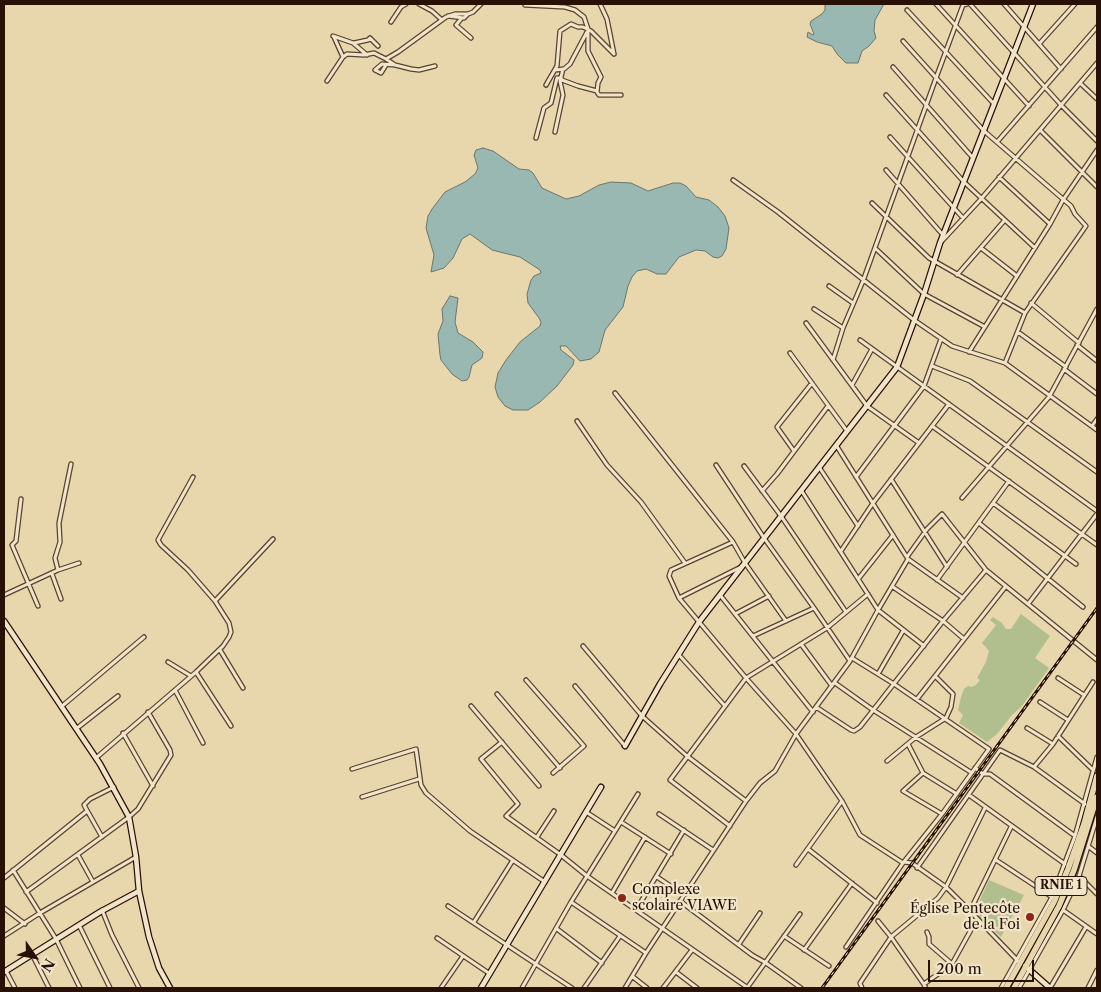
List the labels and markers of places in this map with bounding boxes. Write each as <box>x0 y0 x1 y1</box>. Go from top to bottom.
place label: Complexe scolaire VIAWE <box>632 882 737 914</box>
marker: Complexe scolaire VIAWE <box>616 892 628 904</box>
place label: Église Pentecôte de la Foi <box>910 901 1020 934</box>
marker: Église Pentecôte de la Foi <box>1024 911 1036 923</box>

